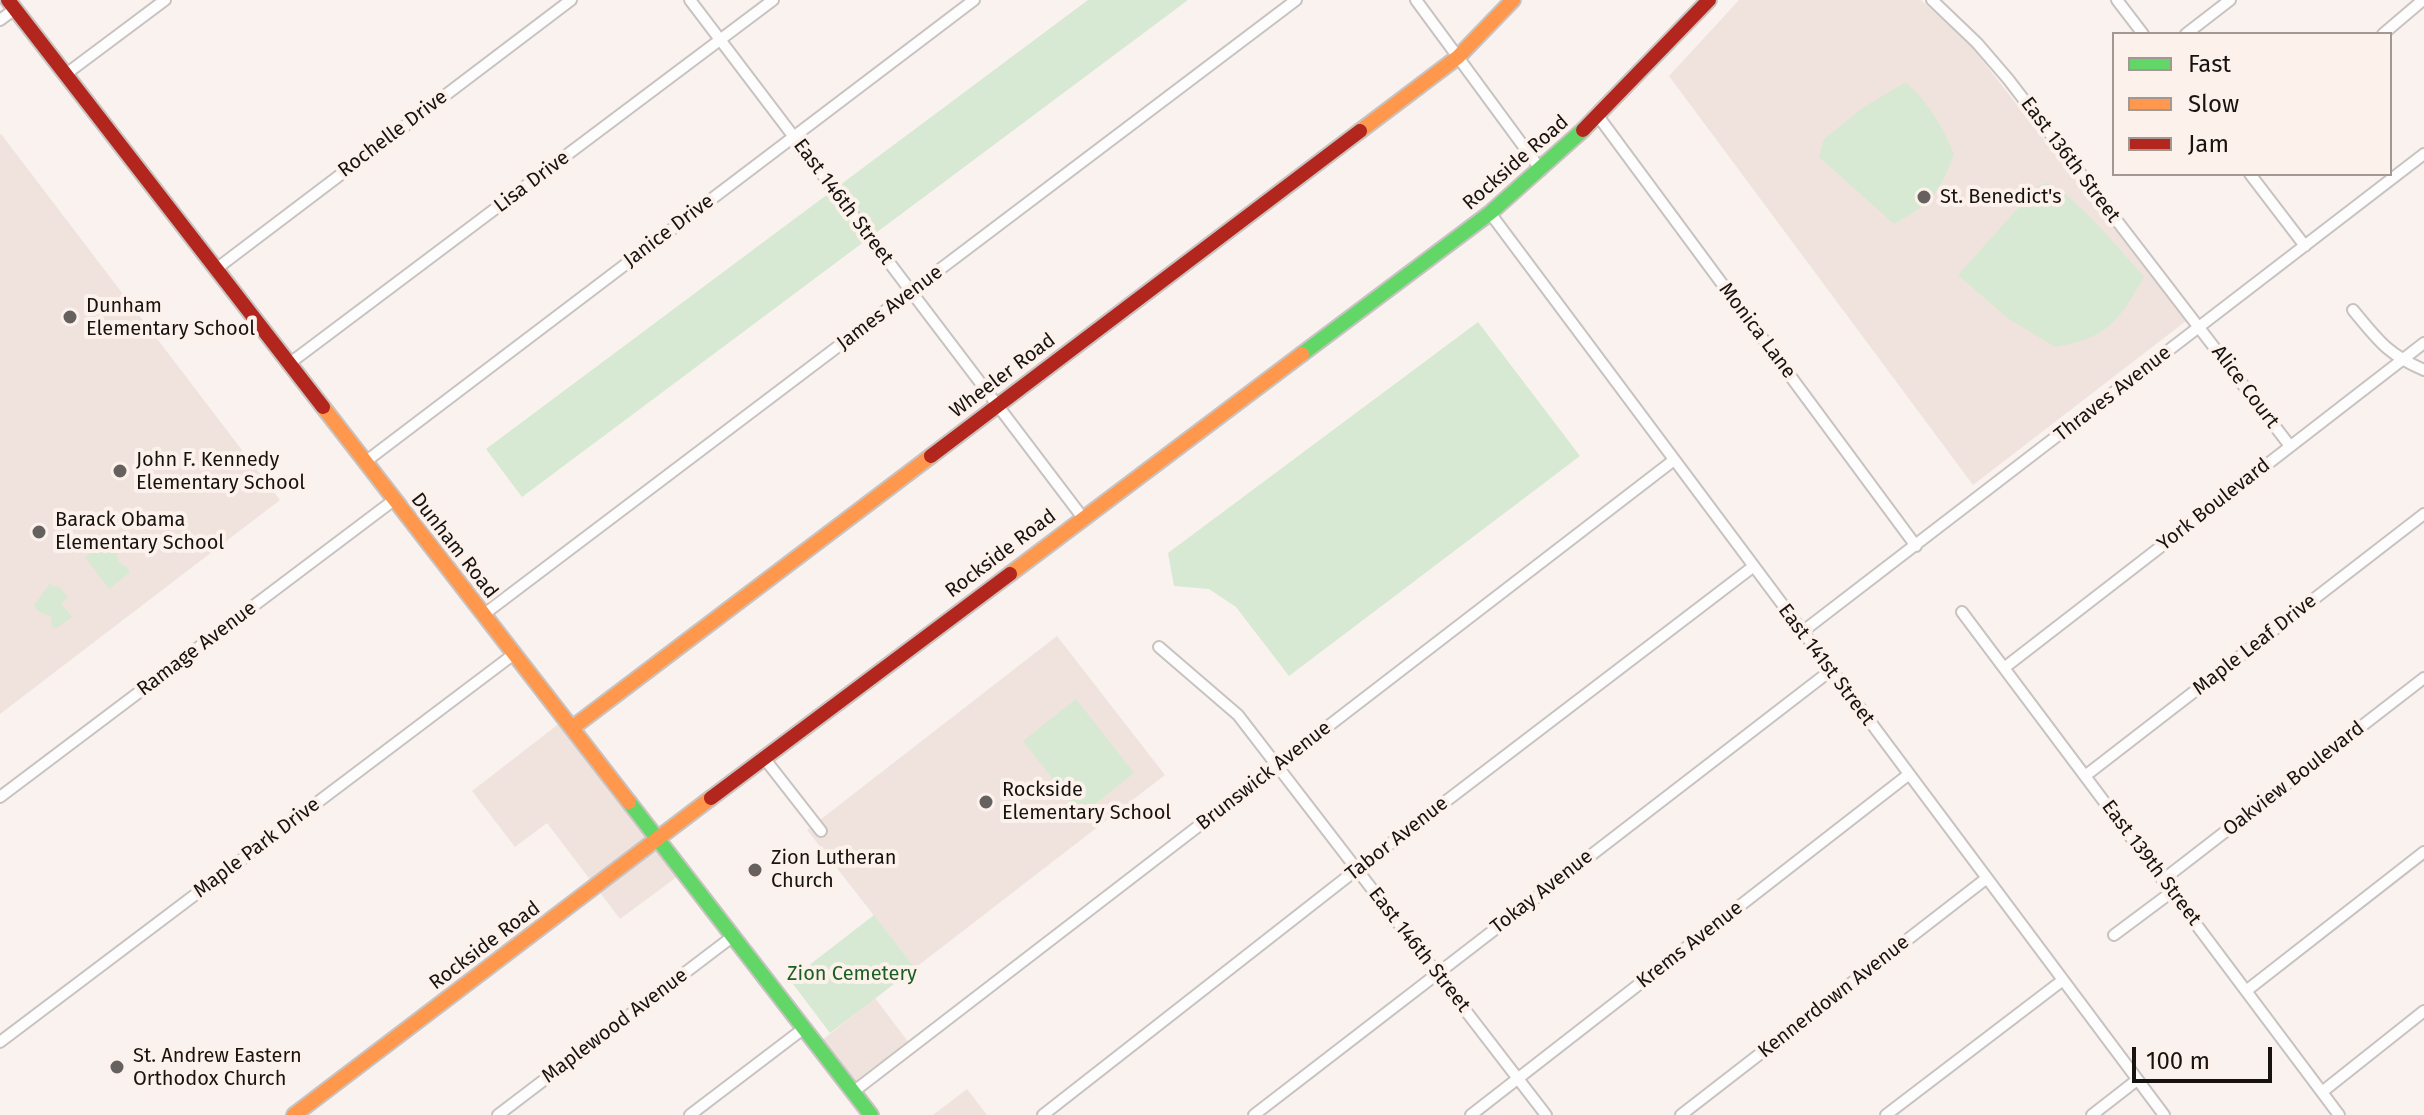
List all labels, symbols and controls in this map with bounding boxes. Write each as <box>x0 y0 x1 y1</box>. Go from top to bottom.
legend <box>2112 32 2392 176</box>
text: Fast <box>2188 50 2231 78</box>
street label: Rochelle Drive <box>334 85 452 183</box>
text: Slow <box>2188 90 2239 118</box>
street label: East 136th Street <box>2015 93 2125 227</box>
street label: Rockside Road <box>1458 110 1574 216</box>
text: Jam <box>2188 130 2229 158</box>
street label: East 146th Street <box>788 134 898 270</box>
street label: Lisa Drive <box>490 146 574 218</box>
place label: St. Benedict's <box>1940 185 2062 209</box>
marker: St. Benedict's <box>1915 188 1933 206</box>
street label: Janice Drive <box>619 189 719 273</box>
street label: James Avenue <box>832 260 948 356</box>
street label: Monica Lane <box>1713 278 1801 384</box>
place label: Dunham Elementary School <box>86 294 255 341</box>
marker: Dunham Elementary School <box>61 308 79 326</box>
street label: Wheeler Road <box>946 329 1060 423</box>
street label: Thraves Avenue <box>2050 341 2176 447</box>
street label: Alice Court <box>2206 341 2284 433</box>
place label: John F. Kennedy Elementary School <box>136 448 305 495</box>
street label: York Boulevard <box>2153 454 2275 556</box>
marker: John F. Kennedy Elementary School <box>111 462 129 480</box>
street label: Dunham Road <box>405 488 503 604</box>
street label: Rockside Road <box>941 505 1061 603</box>
place label: Barack Obama Elementary School <box>55 508 224 555</box>
marker: Barack Obama Elementary School <box>30 523 48 541</box>
street label: Maple Leaf Drive <box>2188 589 2322 701</box>
street label: Ramage Avenue <box>133 596 261 702</box>
street label: East 141st Street <box>1773 600 1879 730</box>
street label: Brunswick Avenue <box>1192 716 1336 836</box>
street label: Oakview Boulevard <box>2219 716 2369 842</box>
place label: Rockside Elementary School <box>1002 778 1171 825</box>
street label: Tabor Avenue <box>1341 792 1453 886</box>
street label: Maple Park Drive <box>189 793 325 903</box>
marker: Rockside Elementary School <box>977 793 995 811</box>
street label: East 139th Street <box>2096 796 2206 930</box>
street label: Tokay Avenue <box>1486 845 1598 939</box>
place label: Zion Lutheran Church <box>771 846 897 893</box>
marker: Zion Lutheran Church <box>746 861 764 879</box>
street label: East 146th Street <box>1363 883 1475 1017</box>
street label: Krems Avenue <box>1632 896 1748 994</box>
street label: Rockside Road <box>425 897 545 995</box>
street label: Kennerdown Avenue <box>1754 931 1914 1063</box>
park label: Zion Cemetery <box>787 962 917 986</box>
street label: Maplewood Avenue <box>537 963 693 1089</box>
scale bar <box>2136 1031 2276 1081</box>
place label: St. Andrew Eastern Orthodox Church <box>133 1044 302 1091</box>
text: 100 m <box>2146 1047 2210 1075</box>
marker: St. Andrew Eastern Orthodox Church <box>108 1058 126 1076</box>

